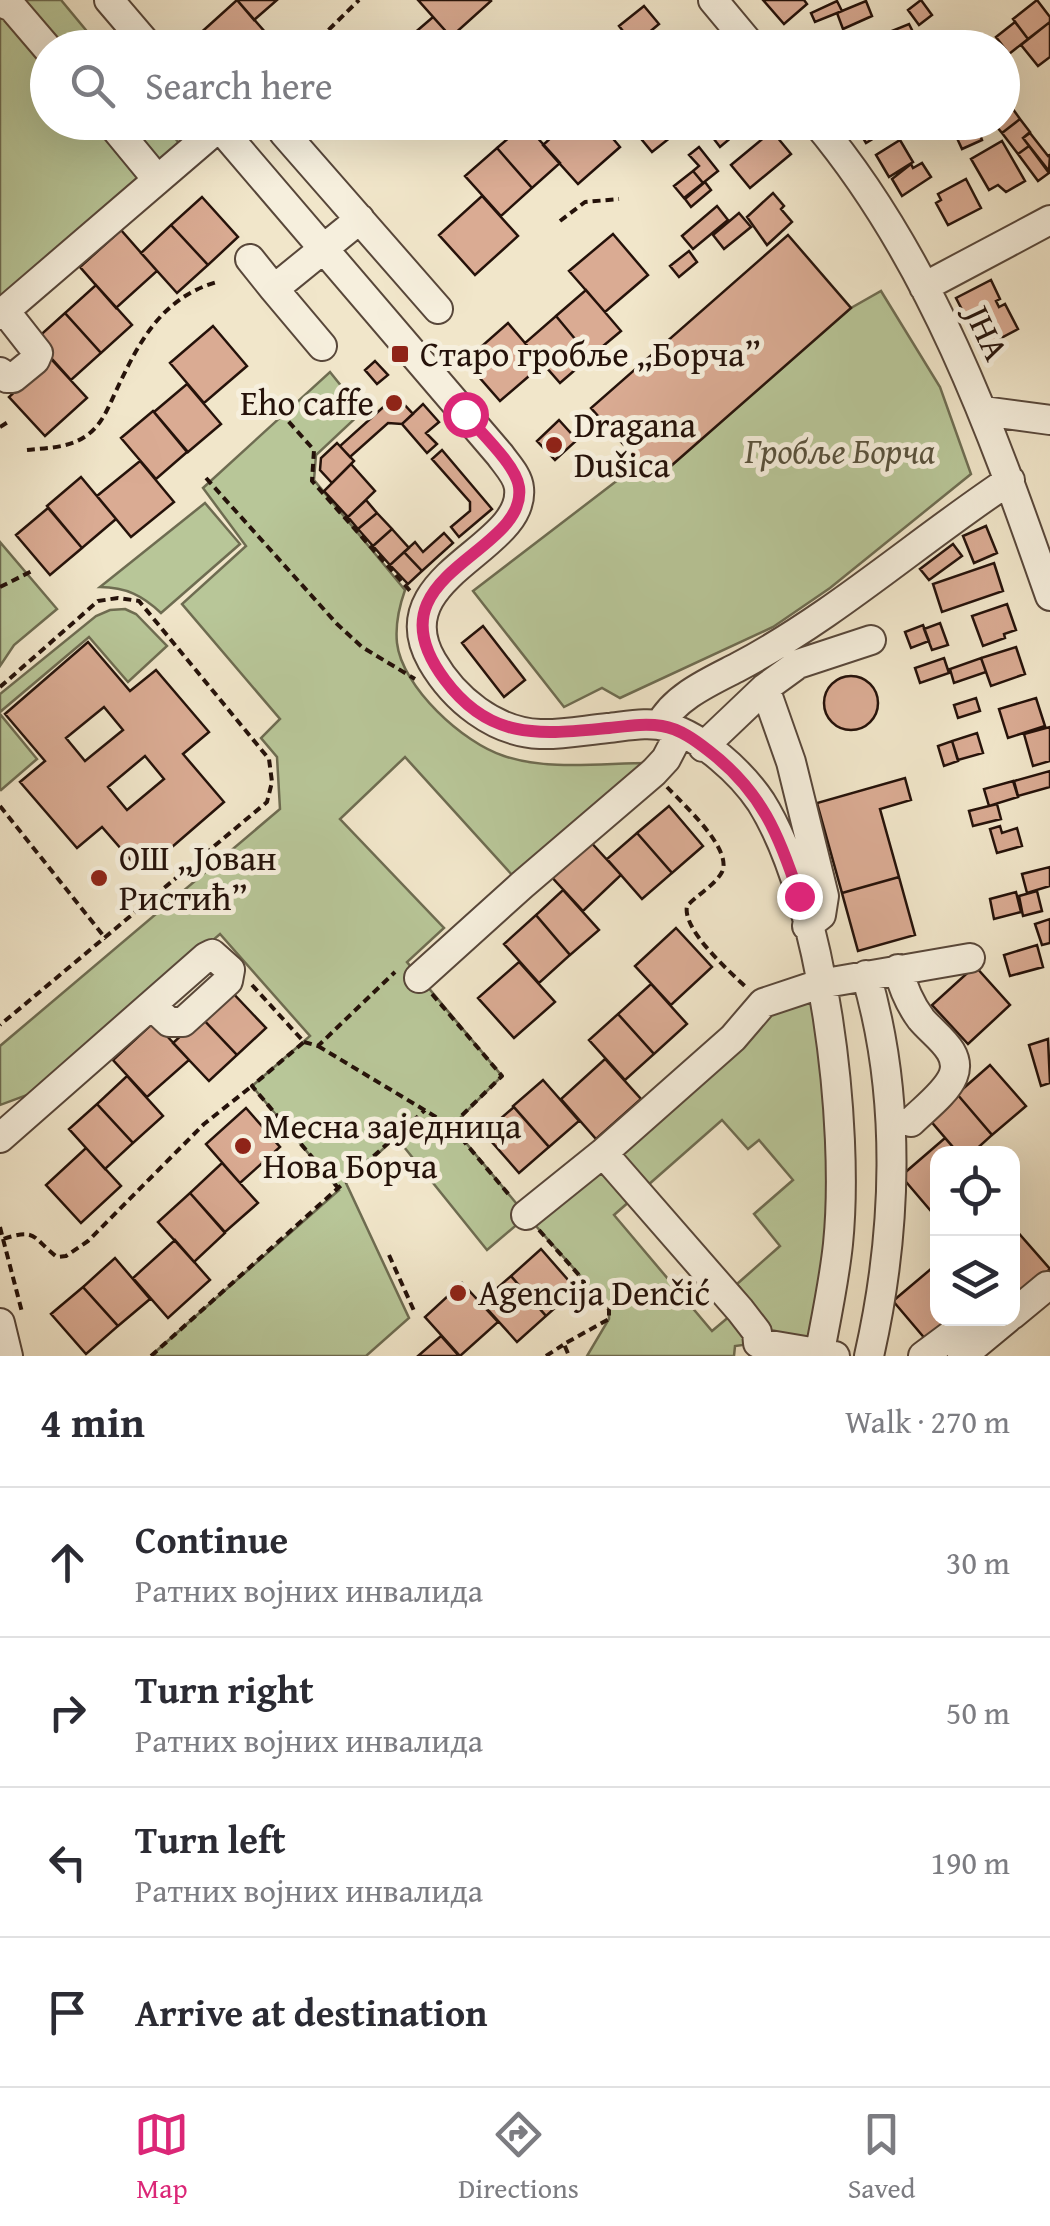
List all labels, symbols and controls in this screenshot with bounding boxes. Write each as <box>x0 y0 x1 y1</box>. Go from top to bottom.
search box <box>30 30 1020 140</box>
text: Search here <box>145 57 333 113</box>
icon: search <box>65 58 120 113</box>
street label: ЈНА <box>951 293 1022 369</box>
place label: Старо гробље „Борча” <box>420 328 761 379</box>
marker: Старо гробље „Борча” <box>389 343 411 365</box>
place label: Eho caffe <box>240 377 374 428</box>
marker: Eho caffe <box>383 392 405 414</box>
route start <box>443 392 489 438</box>
place label: Dragana Dušica <box>574 399 696 490</box>
park label: Гробље Борча <box>744 425 935 476</box>
marker: Dragana Dušica <box>543 434 565 456</box>
place label: ОШ „Јован Ристић” <box>119 832 276 923</box>
marker: ОШ „Јован Ристић” <box>88 867 110 889</box>
route end <box>777 874 823 920</box>
place label: Месна заједница Нова Борча <box>263 1100 522 1191</box>
marker: Месна заједница Нова Борча <box>232 1135 254 1157</box>
map controls <box>930 1146 1020 1326</box>
button: locate <box>930 1146 1020 1236</box>
button: layers <box>930 1236 1020 1326</box>
place label: Agencija Denčić <box>478 1267 710 1318</box>
marker: Agencija Denčić <box>447 1282 469 1304</box>
text: 4 min <box>40 1391 145 1452</box>
text: Walk · 270 m <box>845 1398 1010 1445</box>
text: Continue <box>135 1511 288 1567</box>
icon: ahead <box>40 1535 95 1590</box>
text: 30 m <box>946 1539 1010 1586</box>
text: Ратних војних инвалида <box>135 1567 483 1614</box>
text: Turn right <box>135 1661 314 1717</box>
icon: right <box>40 1685 95 1740</box>
text: 50 m <box>946 1689 1010 1736</box>
text: Ратних војних инвалида <box>135 1717 483 1764</box>
text: Turn left <box>135 1811 286 1867</box>
icon: left <box>40 1835 95 1890</box>
text: 190 m <box>931 1839 1010 1886</box>
text: Ратних војних инвалида <box>135 1867 483 1914</box>
text: Arrive at destination <box>135 1984 488 2040</box>
icon: arrive <box>40 1985 95 2040</box>
tab: Map <box>134 2107 189 2208</box>
tab: Directions <box>458 2107 579 2208</box>
tab: Saved <box>848 2107 916 2208</box>

